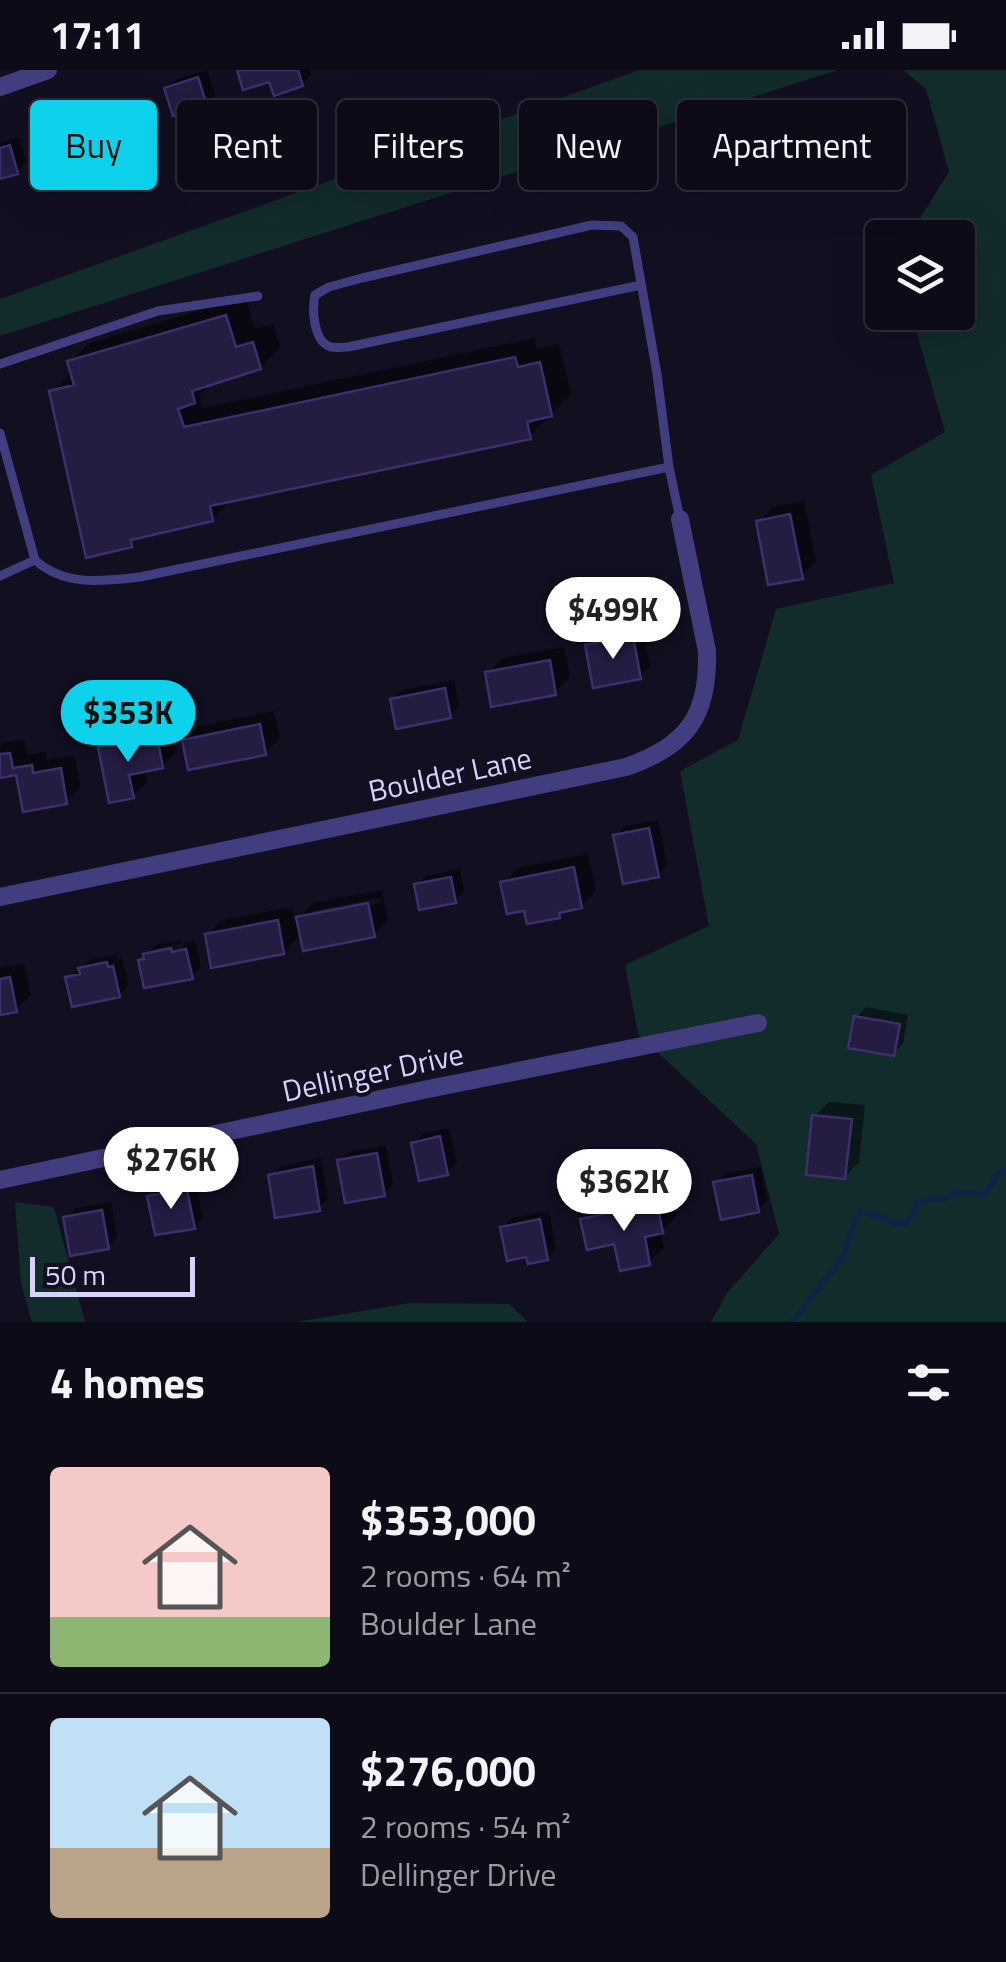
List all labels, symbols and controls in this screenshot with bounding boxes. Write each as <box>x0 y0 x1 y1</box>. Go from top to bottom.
text: 17:11 <box>50 6 145 64</box>
chip: Buy <box>30 100 157 190</box>
chip: Rent <box>177 100 317 190</box>
chip: Filters <box>337 100 499 190</box>
chip: New <box>519 100 657 190</box>
chip: Apartment <box>677 100 906 190</box>
map controls <box>865 220 975 330</box>
button: layers <box>865 220 975 330</box>
pin: $499K <box>543 577 683 662</box>
text: $499K <box>568 585 658 633</box>
pin: $353K <box>58 680 198 765</box>
text: $353K <box>83 688 173 736</box>
street label: Boulder Lane <box>364 734 536 814</box>
street label: Dellinger Drive <box>278 1030 468 1114</box>
pin: $276K <box>101 1127 241 1212</box>
text: $276K <box>126 1135 216 1183</box>
pin: $362K <box>554 1149 694 1234</box>
text: $362K <box>579 1157 669 1205</box>
scale bar <box>30 1252 195 1296</box>
text: 50 m <box>45 1253 106 1296</box>
text: 4 homes <box>50 1350 205 1414</box>
icon: filters <box>901 1355 956 1410</box>
text: $353,000 <box>360 1487 536 1551</box>
icon: home <box>130 1507 250 1627</box>
text: 2 rooms · 64 m² <box>360 1551 571 1599</box>
text: Boulder Lane <box>360 1599 537 1647</box>
text: $276,000 <box>360 1738 536 1802</box>
icon: home <box>130 1758 250 1878</box>
text: 2 rooms · 54 m² <box>360 1802 571 1850</box>
text: Dellinger Drive <box>360 1850 556 1898</box>

